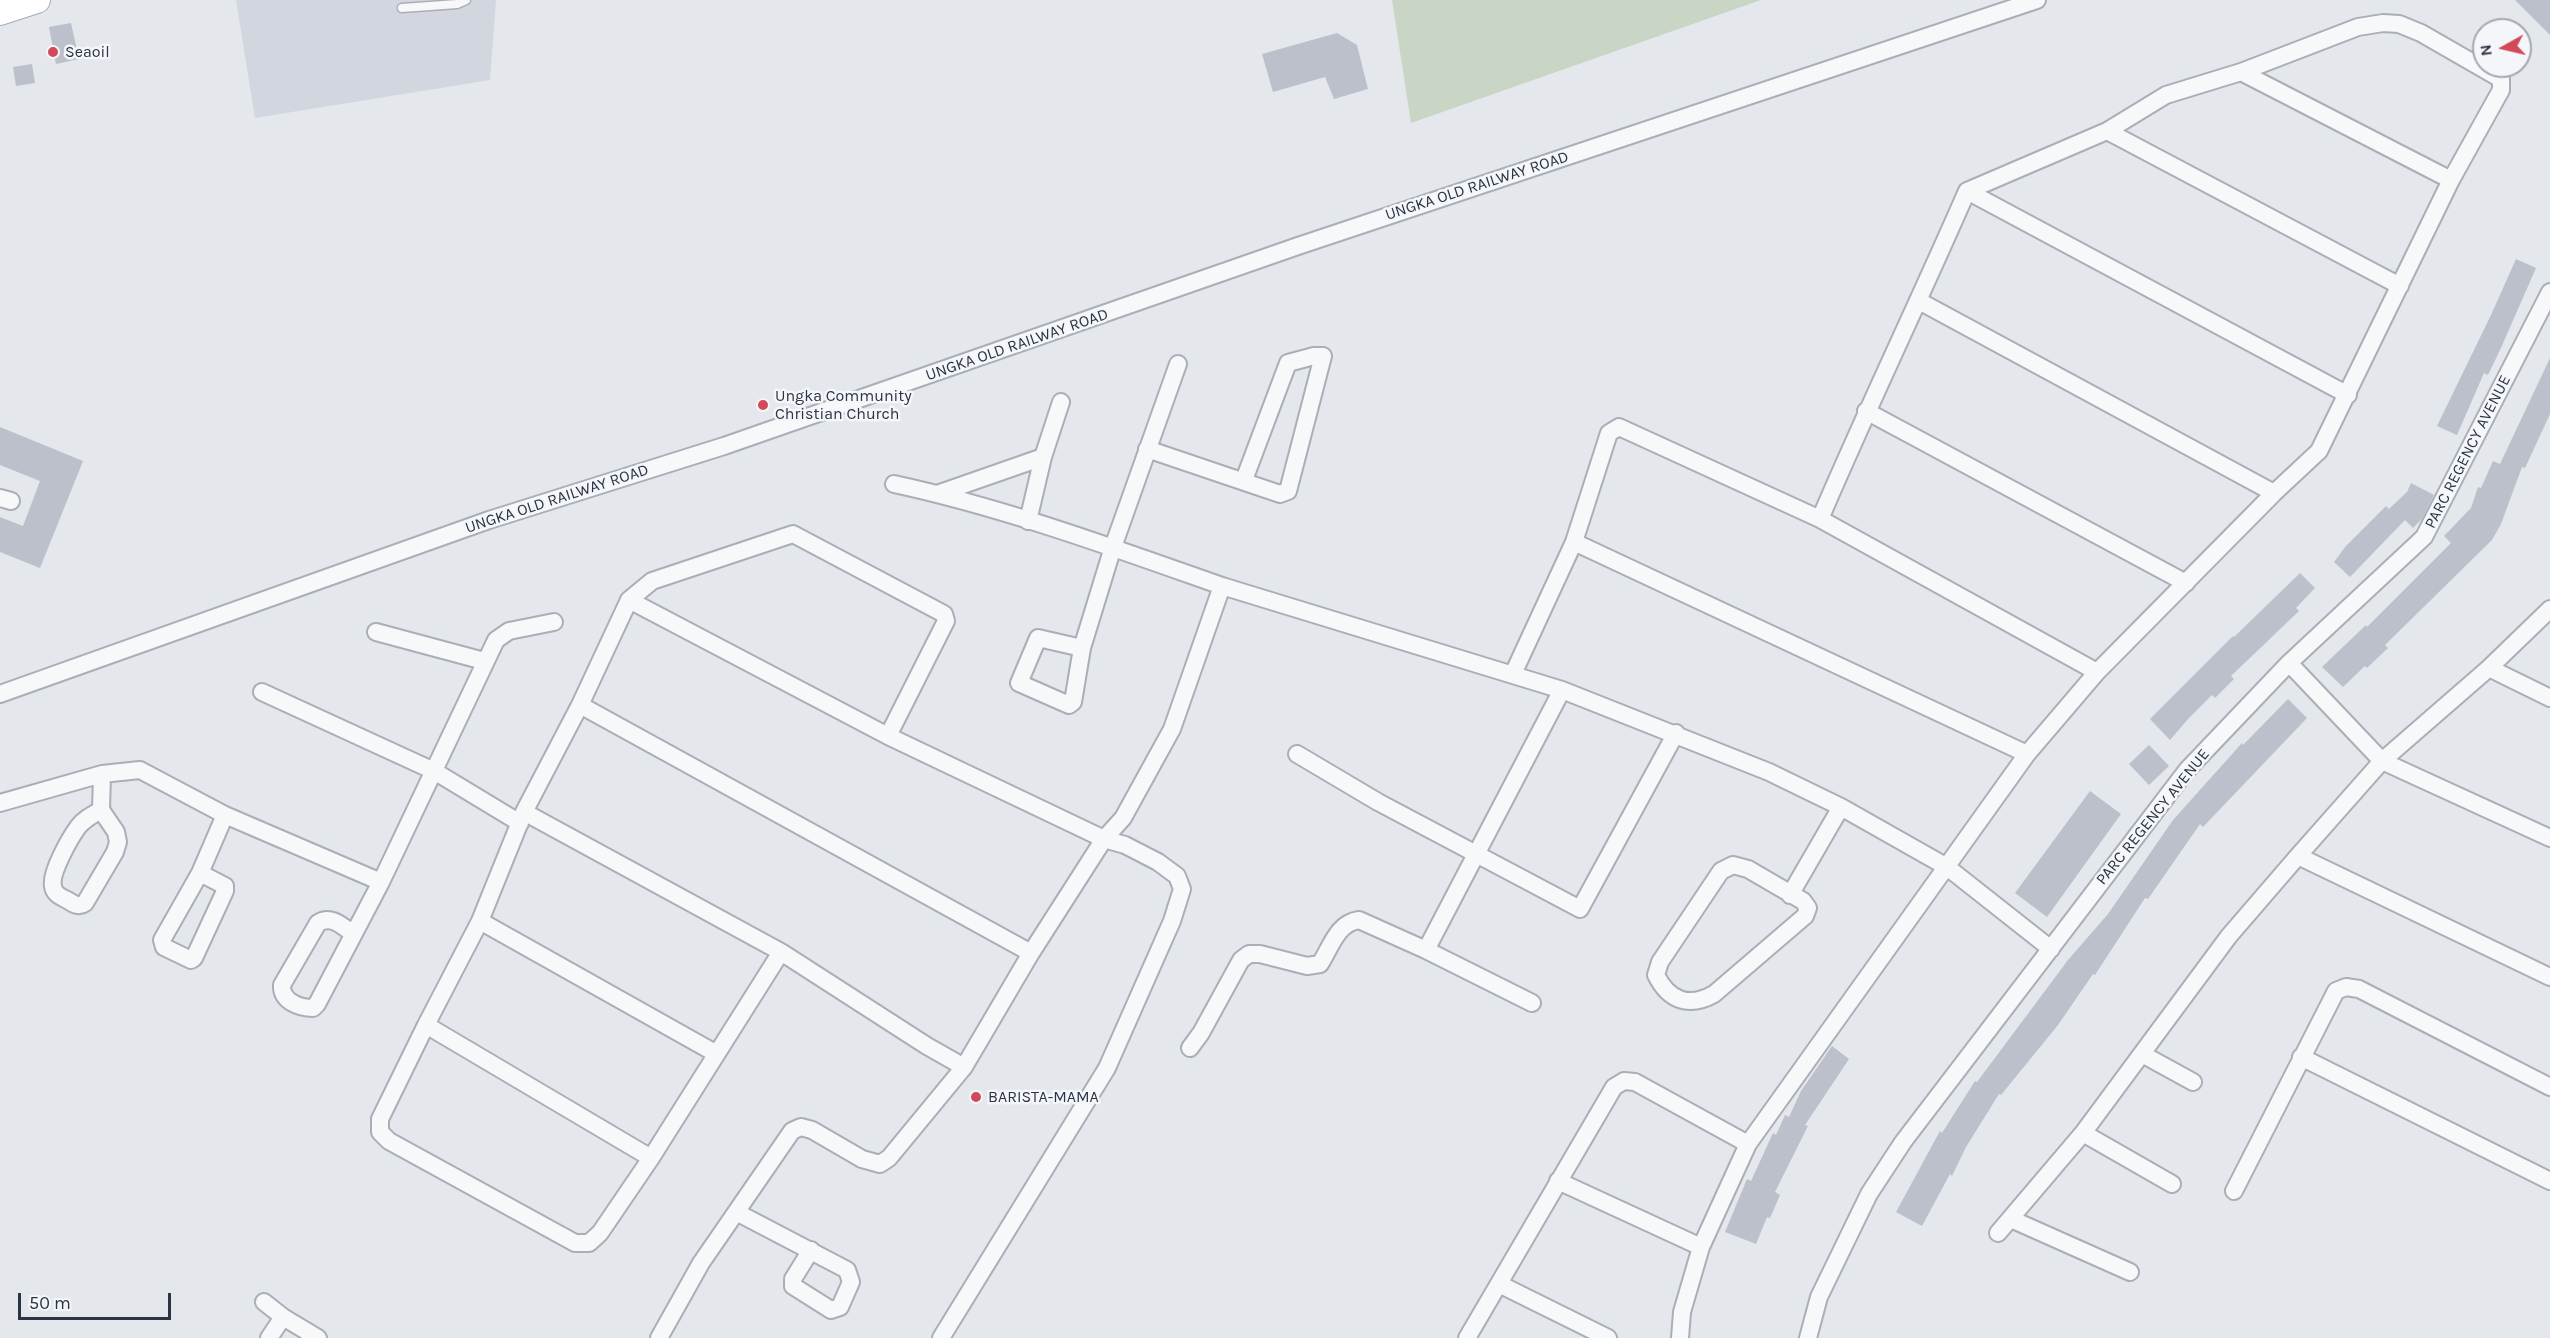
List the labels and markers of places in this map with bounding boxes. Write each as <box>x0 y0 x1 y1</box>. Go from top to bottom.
place label: Seaoil <box>65 42 110 62</box>
marker: Seaoil <box>46 45 60 59</box>
place label: Ungka Community Christian Church <box>775 386 912 424</box>
marker: Ungka Community Christian Church <box>756 398 770 412</box>
place label: BARISTA-MAMA <box>988 1087 1099 1107</box>
marker: BARISTA-MAMA <box>969 1090 983 1104</box>

